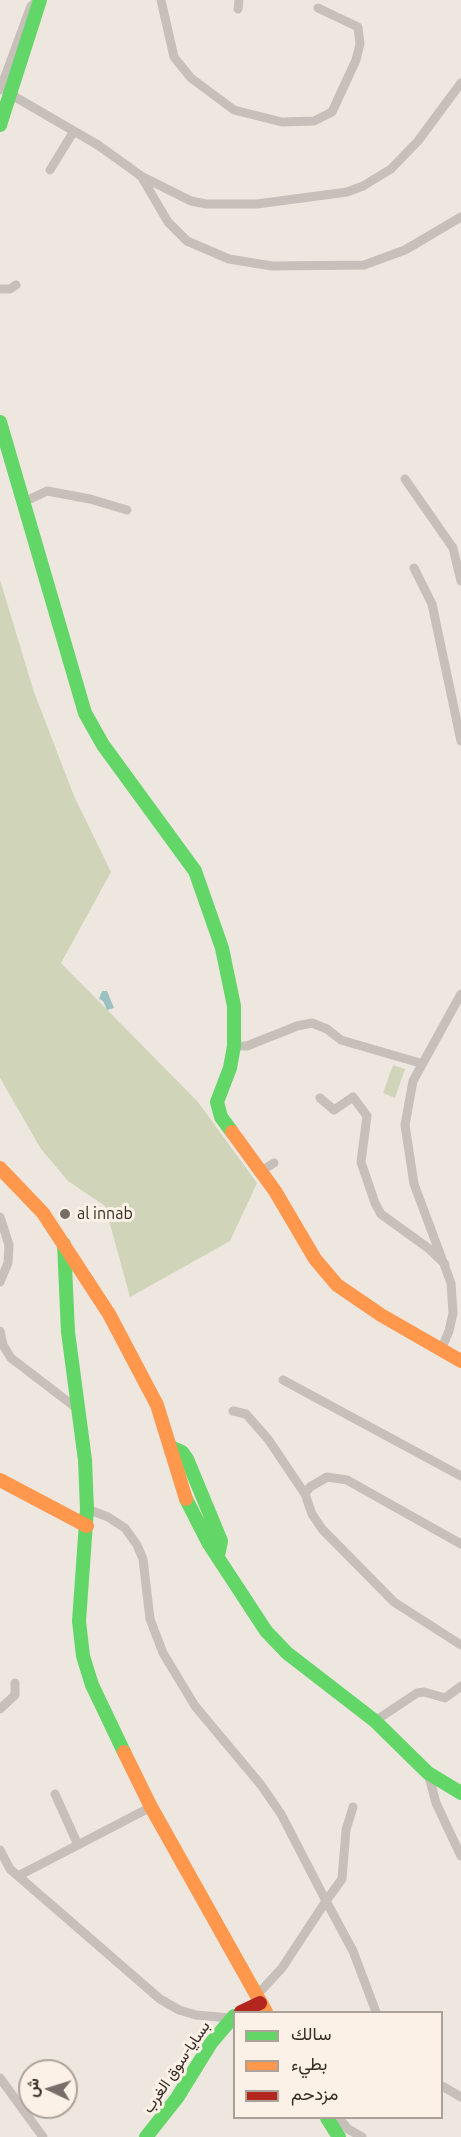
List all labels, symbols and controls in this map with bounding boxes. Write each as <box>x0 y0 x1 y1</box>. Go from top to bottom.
place label: al innab <box>77 1204 133 1224</box>
marker: al innab <box>58 1207 72 1221</box>
legend <box>233 2011 443 2119</box>
street label: بسايا-سوق الغرب <box>138 2017 214 2117</box>
text: سالك <box>291 2023 331 2043</box>
text: بطيء <box>291 2053 327 2073</box>
north arrow <box>18 2059 78 2119</box>
text: ش <box>22 2078 42 2098</box>
text: مزدحم <box>291 2083 338 2103</box>

